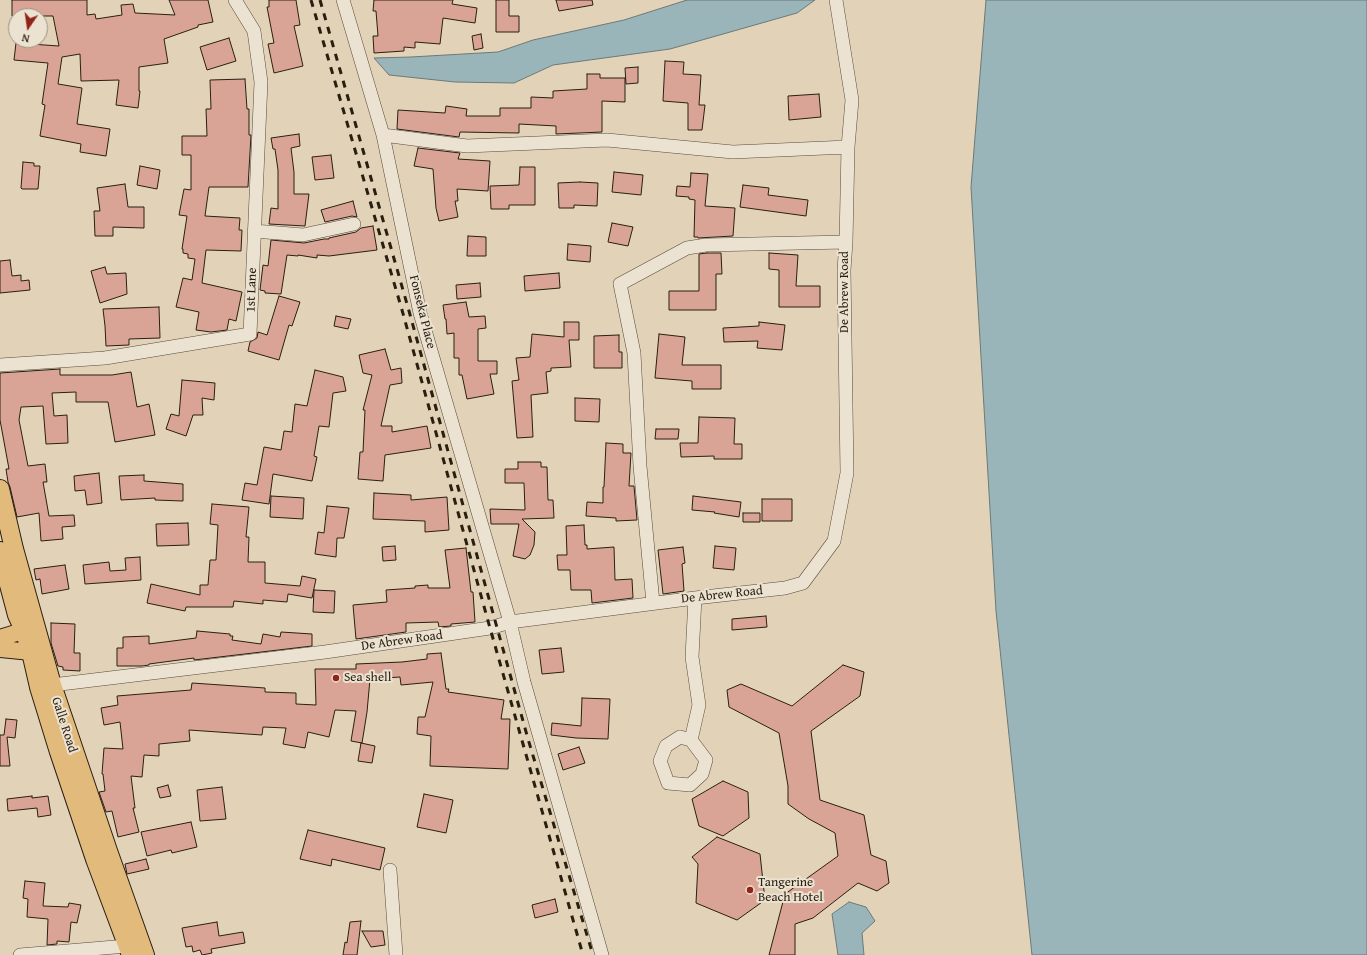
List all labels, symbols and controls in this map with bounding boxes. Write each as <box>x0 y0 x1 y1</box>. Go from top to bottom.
north arrow <box>8 8 48 48</box>
text: N <box>20 30 31 47</box>
street label: De Abrew Road <box>837 251 853 333</box>
street label: 1st Lane <box>243 267 261 313</box>
street label: Fonseka Place <box>405 274 439 350</box>
street label: De Abrew Road <box>680 583 764 607</box>
street label: De Abrew Road <box>360 628 444 654</box>
place label: Sea shell <box>344 670 391 686</box>
marker: Sea shell <box>331 673 341 683</box>
street label: Galle Road <box>48 695 80 755</box>
place label: Tangerine Beach Hotel <box>758 875 823 906</box>
marker: Tangerine Beach Hotel <box>745 885 755 895</box>

